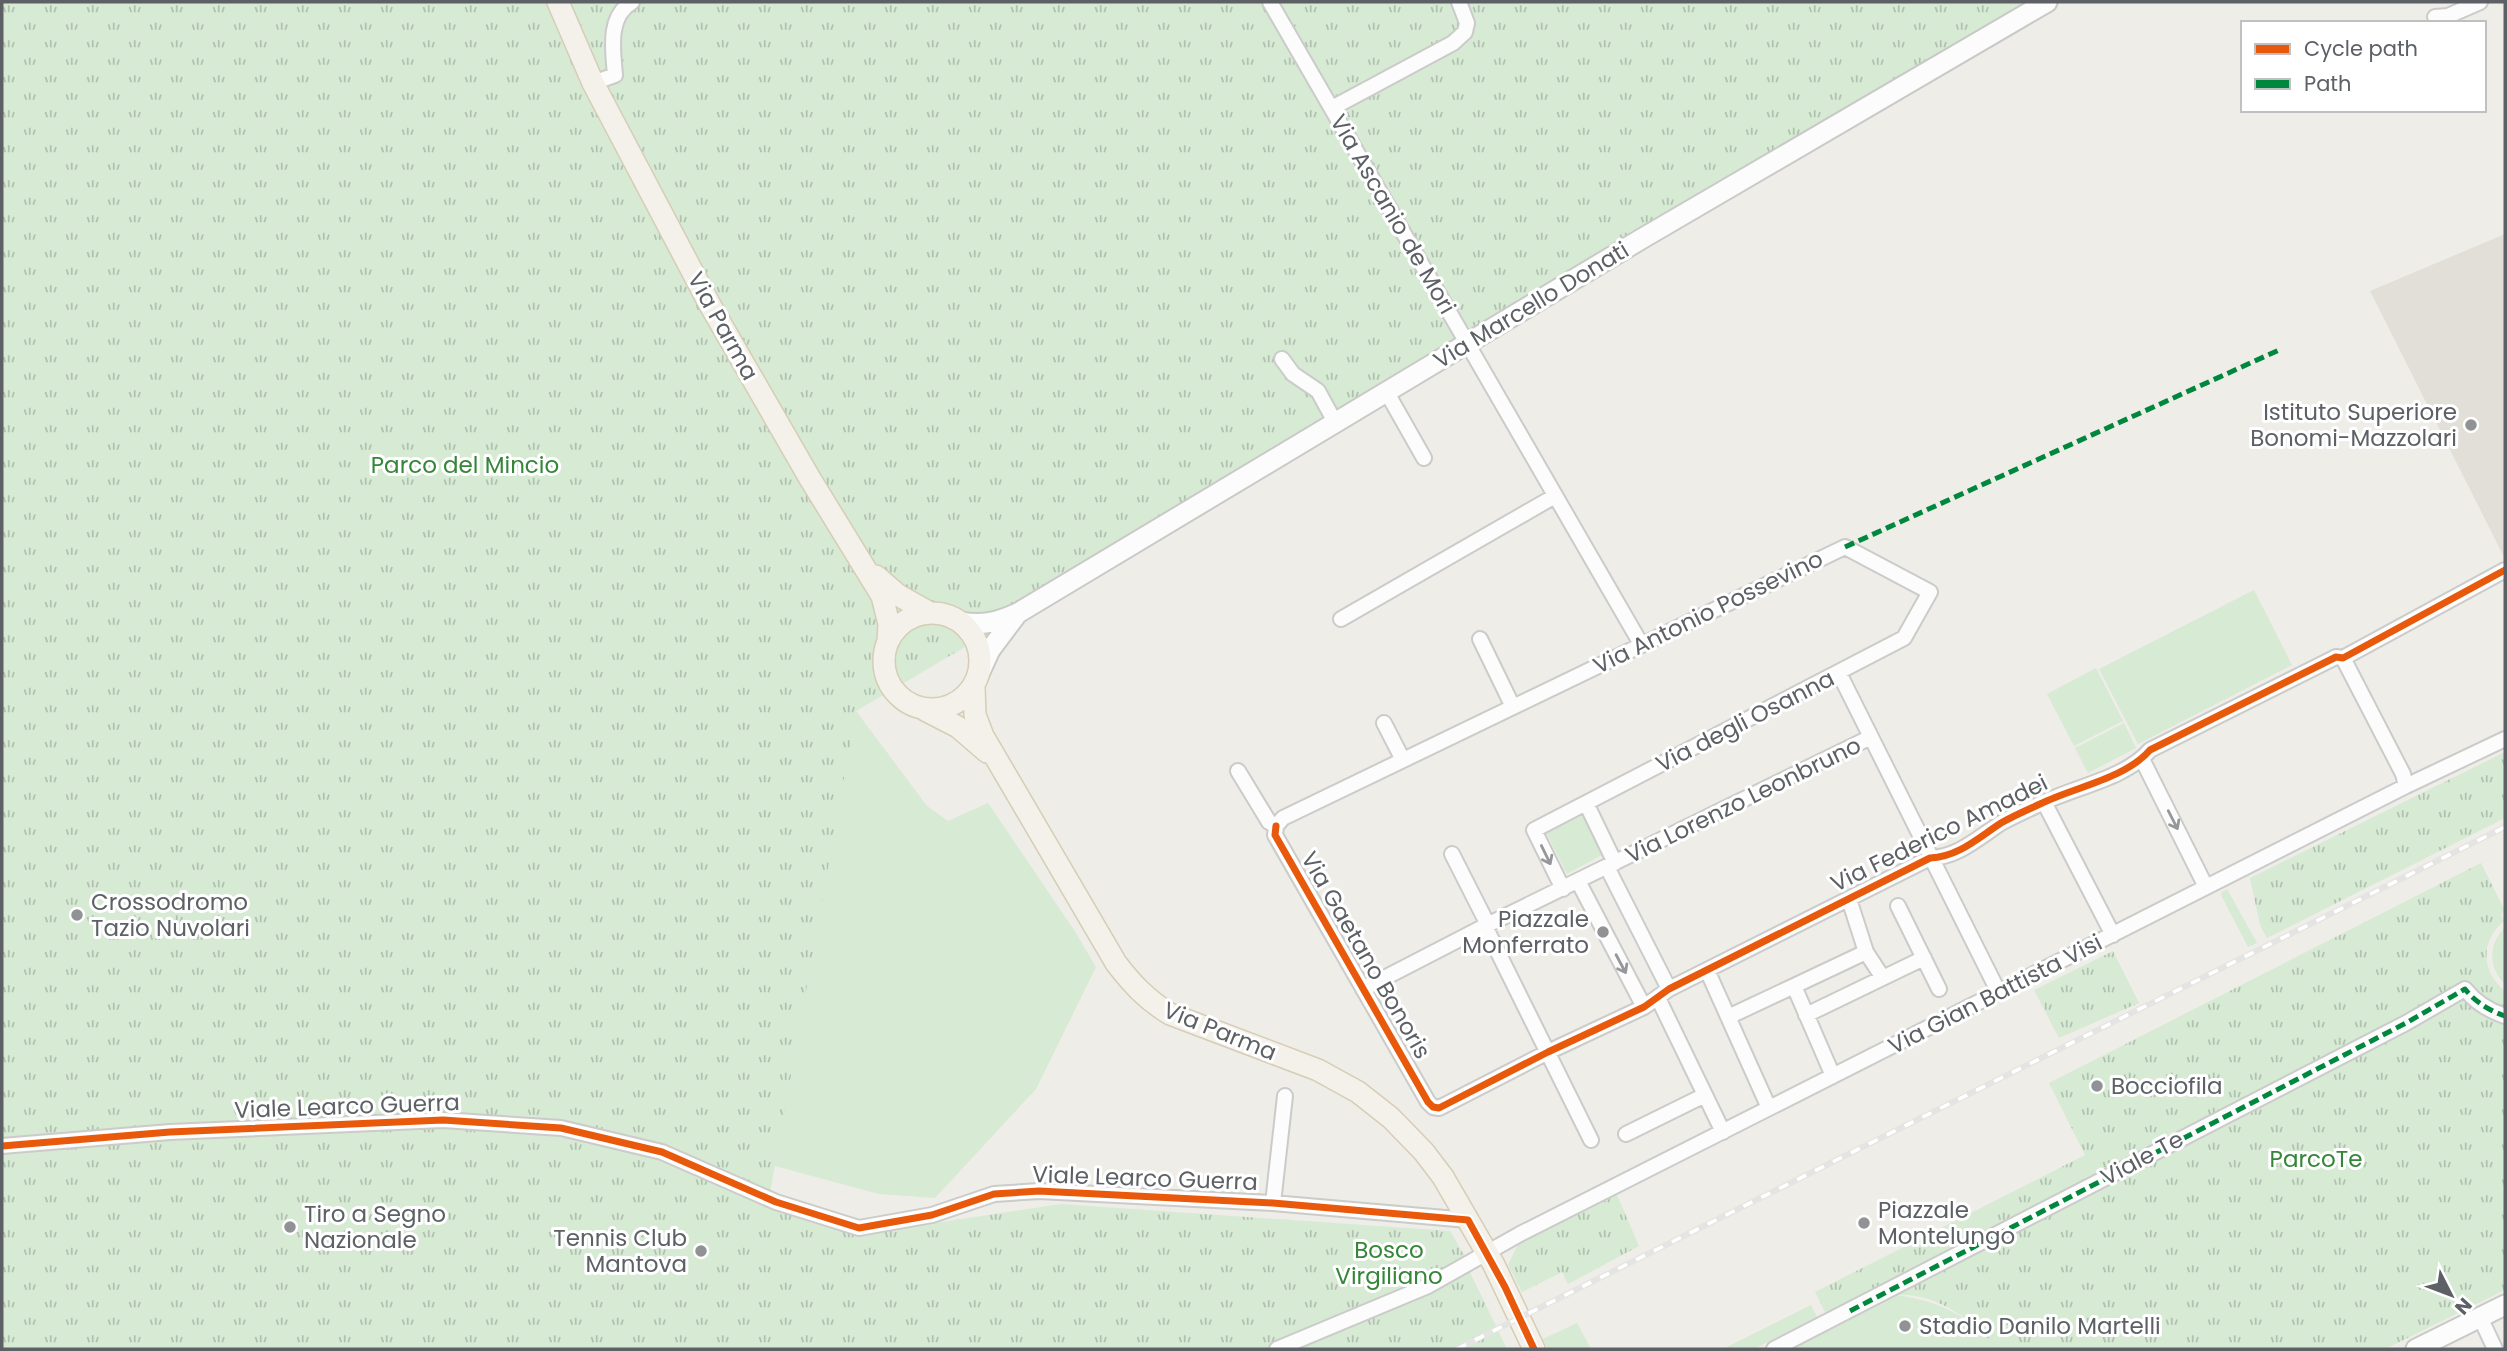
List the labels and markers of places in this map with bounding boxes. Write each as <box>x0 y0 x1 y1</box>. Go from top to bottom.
place label: Istituto Superiore Bonomi-Mazzolari <box>2250 396 2457 454</box>
marker: Istituto Superiore Bonomi-Mazzolari <box>2463 417 2479 433</box>
place label: Crossodromo Tazio Nuvolari <box>91 886 250 944</box>
place label: Piazzale Monferrato <box>1462 903 1589 961</box>
marker: Crossodromo Tazio Nuvolari <box>69 907 85 923</box>
marker: Piazzale Monferrato <box>1595 924 1611 940</box>
place label: Bocciofila <box>2111 1070 2223 1102</box>
marker: Bocciofila <box>2089 1078 2105 1094</box>
place label: Piazzale Montelungo <box>1878 1194 2015 1252</box>
place label: Tiro a Segno Nazionale <box>304 1198 446 1256</box>
marker: Piazzale Montelungo <box>1856 1215 1872 1231</box>
marker: Tiro a Segno Nazionale <box>282 1219 298 1235</box>
place label: Tennis Club Mantova <box>553 1222 687 1280</box>
marker: Tennis Club Mantova <box>693 1243 709 1259</box>
place label: Stadio Danilo Martelli <box>1919 1310 2161 1342</box>
marker: Stadio Danilo Martelli <box>1897 1318 1913 1334</box>

